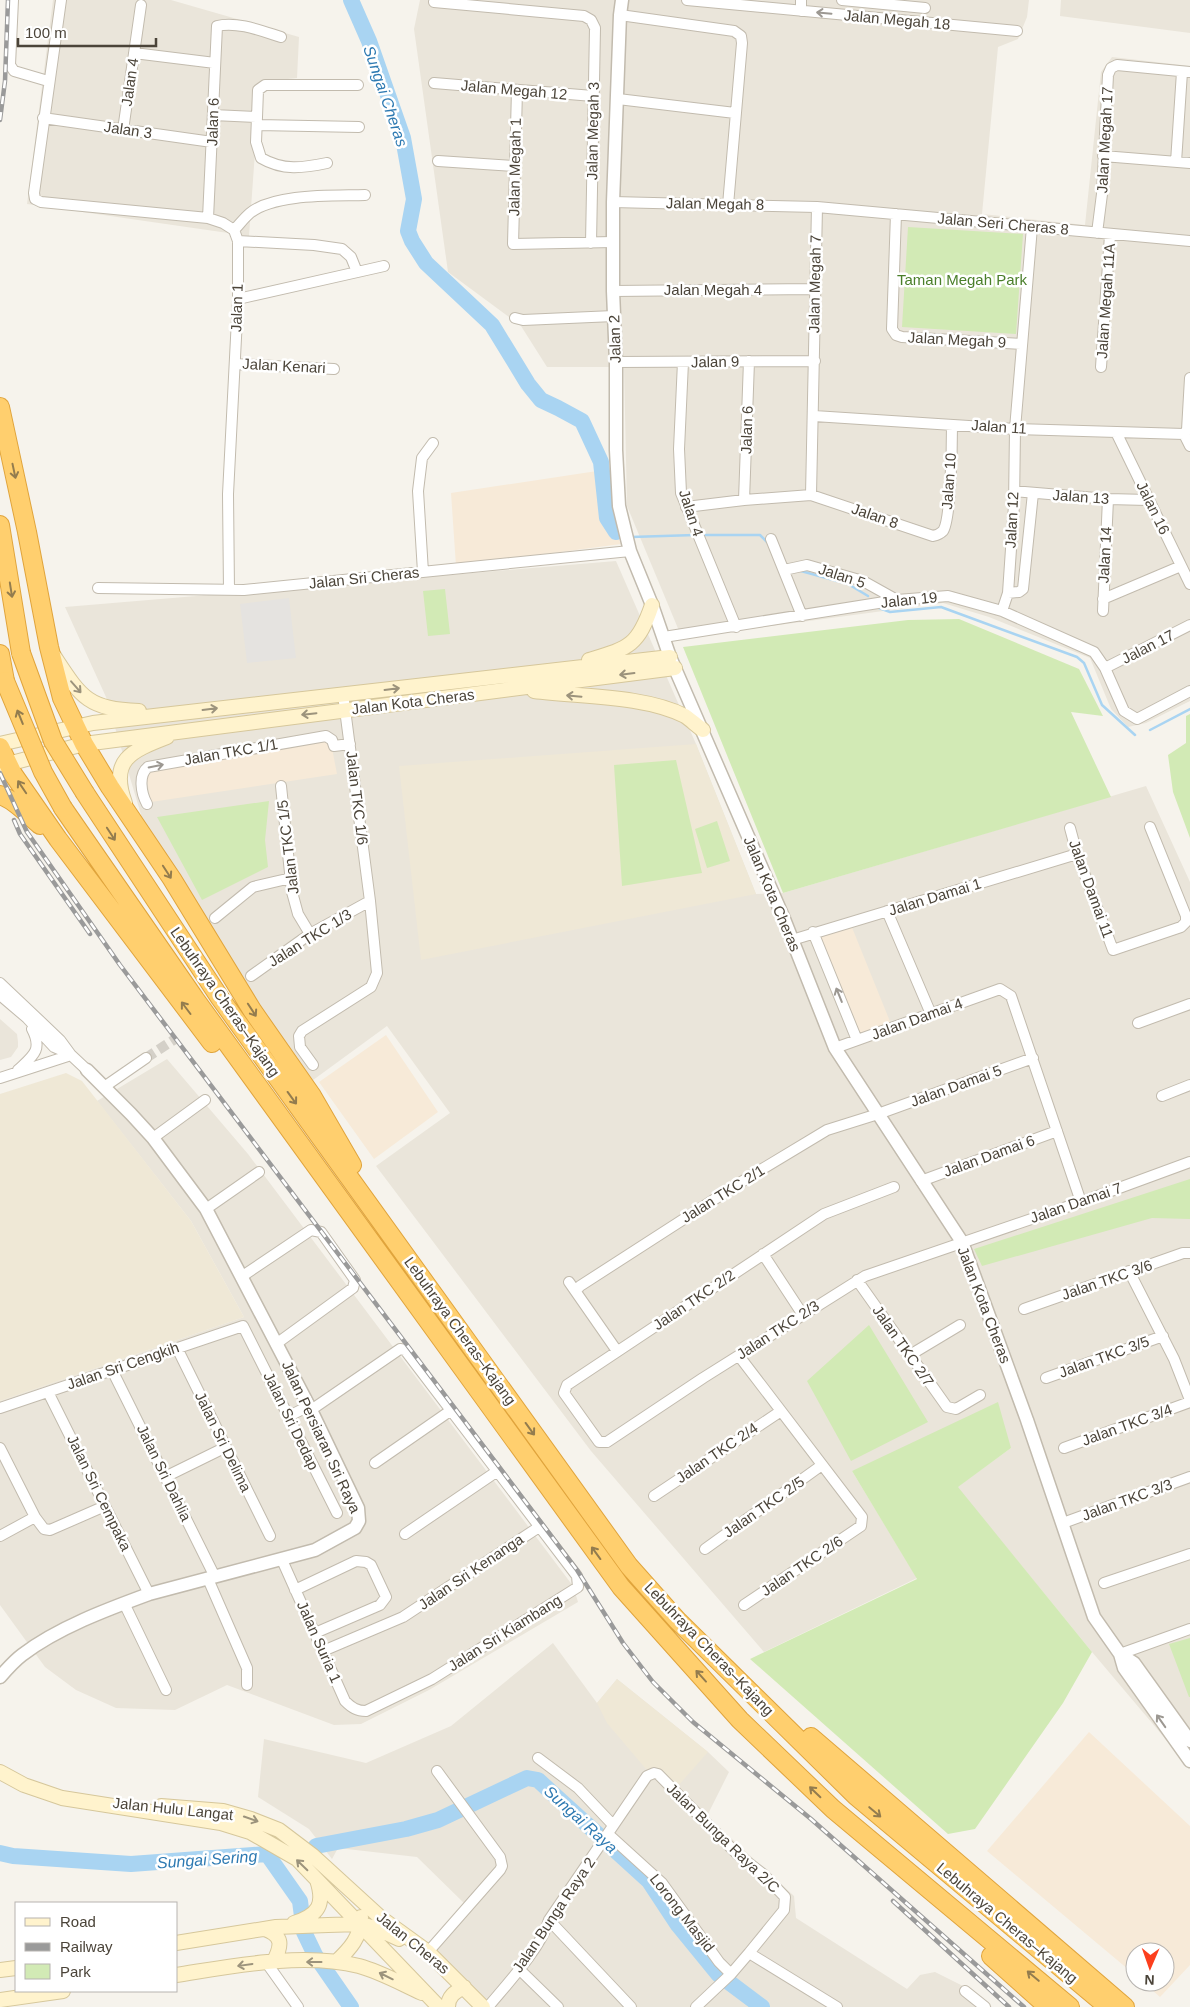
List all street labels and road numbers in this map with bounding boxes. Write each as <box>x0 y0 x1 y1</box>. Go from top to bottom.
street label: Jalan Megah 18 <box>843 6 951 33</box>
street label: Jalan 4 <box>118 57 141 107</box>
street label: Jalan Megah 12 <box>460 76 568 103</box>
street label: Jalan Megah 3 <box>583 82 602 180</box>
street label: Jalan Megah 17 <box>1093 86 1116 194</box>
street label: Jalan 6 <box>203 98 222 146</box>
street label: Jalan 3 <box>103 118 153 141</box>
street label: Jalan Megah 1 <box>505 118 524 216</box>
street label: Jalan Megah 8 <box>666 194 764 213</box>
street label: Jalan Seri Cheras 8 <box>937 209 1069 238</box>
street label: Jalan Megah 7 <box>805 235 824 333</box>
street label: Jalan Megah 11A <box>1093 243 1118 359</box>
street label: Jalan Megah 4 <box>664 281 762 298</box>
street label: Jalan 1 <box>227 284 246 332</box>
street label: Jalan 2 <box>605 315 624 363</box>
street label: Jalan Megah 9 <box>907 328 1007 351</box>
street label: Jalan 9 <box>691 353 739 370</box>
street label: Jalan Kenari <box>242 355 326 376</box>
street label: Jalan 6 <box>737 406 756 454</box>
street label: Jalan 11 <box>971 416 1027 437</box>
street label: Jalan 10 <box>938 452 959 510</box>
street label: Jalan 16 <box>1133 479 1174 537</box>
street label: Jalan 13 <box>1052 486 1110 507</box>
street label: Jalan 4 <box>676 487 707 538</box>
street label: Jalan 12 <box>1002 491 1021 549</box>
street label: Jalan 8 <box>850 500 901 531</box>
street label: Jalan 14 <box>1095 526 1114 584</box>
street label: Jalan 5 <box>817 560 868 591</box>
street label: Jalan Sri Cheras <box>308 563 420 592</box>
street label: Jalan 19 <box>880 588 938 611</box>
street label: Jalan 17 <box>1119 626 1177 667</box>
street label: Jalan Kota Cheras <box>351 686 475 717</box>
street label: Jalan TKC 1/1 <box>183 735 279 768</box>
street label: Jalan TKC 1/6 <box>343 750 372 846</box>
street label: Jalan TKC 1/5 <box>273 799 302 895</box>
street label: Jalan Kota Cheras <box>741 834 804 954</box>
street label: Jalan Damai 11 <box>1066 837 1117 940</box>
street label: Jalan Damai 1 <box>887 874 983 919</box>
street label: Jalan TKC 1/3 <box>265 905 354 970</box>
street label: Lebuhraya Cheras–Kajang <box>167 924 284 1080</box>
street label: Jalan Damai 4 <box>869 994 965 1043</box>
street label: Jalan Damai 5 <box>908 1061 1004 1110</box>
street label: Jalan Damai 6 <box>941 1131 1037 1180</box>
street label: Jalan TKC 2/1 <box>678 1161 767 1226</box>
street label: Jalan Damai 7 <box>1028 1179 1124 1226</box>
street label: Jalan Kota Cheras <box>954 1244 1015 1365</box>
street label: Lebuhraya Cheras–Kajang <box>401 1254 520 1408</box>
street label: Jalan TKC 3/6 <box>1059 1256 1154 1303</box>
street label: Jalan TKC 2/2 <box>650 1266 738 1333</box>
street label: Jalan TKC 2/3 <box>733 1297 822 1363</box>
street label: Jalan TKC 2/7 <box>869 1302 938 1389</box>
street label: Jalan TKC 3/5 <box>1056 1332 1151 1381</box>
street label: Jalan Sri Cengkih <box>64 1338 181 1393</box>
street label: Jalan Persiaran Sri Raya <box>279 1358 364 1516</box>
street label: Jalan Sri Dedap <box>260 1369 322 1472</box>
street label: Jalan Sri Delima <box>192 1389 255 1495</box>
street label: Jalan TKC 3/4 <box>1079 1400 1174 1449</box>
street label: Jalan TKC 2/4 <box>673 1419 761 1486</box>
street label: Jalan Sri Dahlia <box>134 1422 195 1524</box>
street label: Jalan Sri Cempaka <box>64 1432 135 1554</box>
street label: Jalan TKC 2/5 <box>720 1472 807 1541</box>
street label: Jalan TKC 3/3 <box>1079 1475 1174 1524</box>
street label: Jalan Sri Kenanga <box>415 1530 527 1613</box>
street label: Jalan TKC 2/6 <box>758 1532 846 1599</box>
street label: Lebuhraya Cheras–Kajang <box>641 1579 777 1719</box>
street label: Jalan Sri Kiambang <box>445 1591 564 1674</box>
street label: Jalan Suria 1 <box>294 1598 345 1685</box>
street label: Jalan Bunga Raya 2/C <box>663 1779 783 1896</box>
street label: Jalan Hulu Langat <box>112 1794 235 1823</box>
street label: Jalan Bunga Raya 2 <box>509 1854 598 1975</box>
street label: Lebuhraya Cheras–Kajang <box>934 1859 1081 1986</box>
street label: Lorong Masjid <box>647 1870 718 1955</box>
street label: Jalan Cheras <box>374 1908 453 1977</box>

